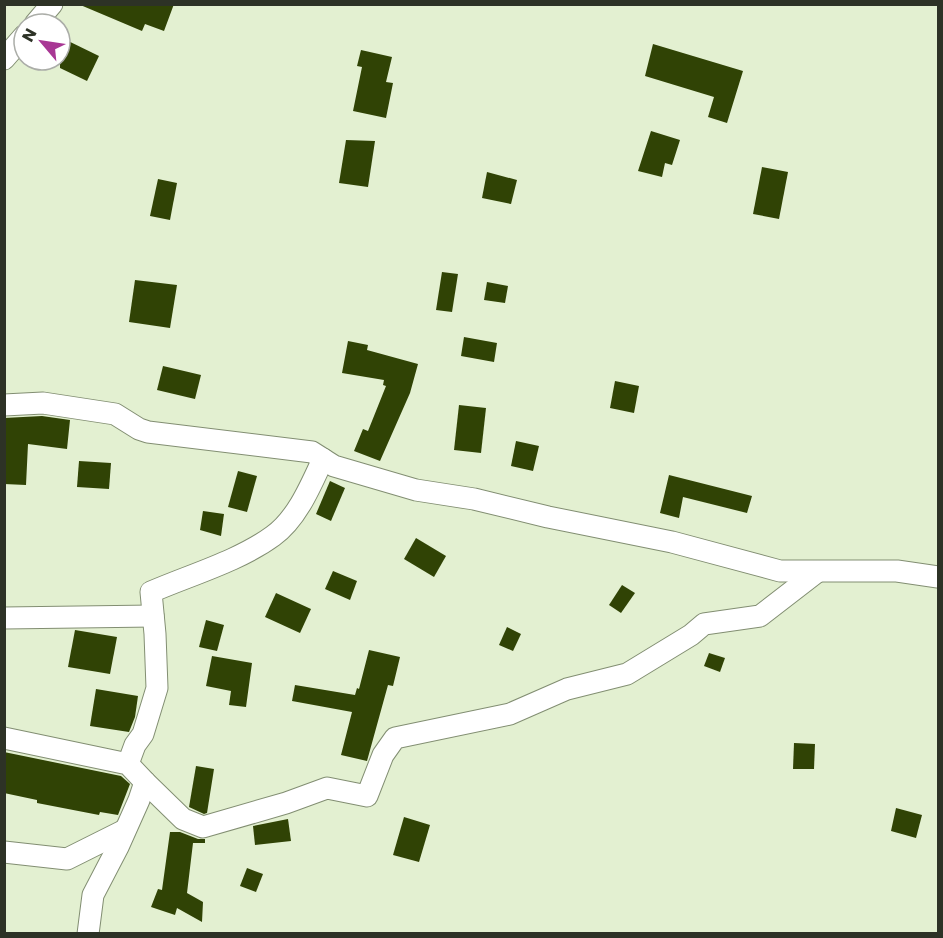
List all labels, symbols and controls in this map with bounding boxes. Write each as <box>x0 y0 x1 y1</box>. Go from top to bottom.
north arrow <box>12 12 72 72</box>
text: N <box>16 24 42 46</box>

